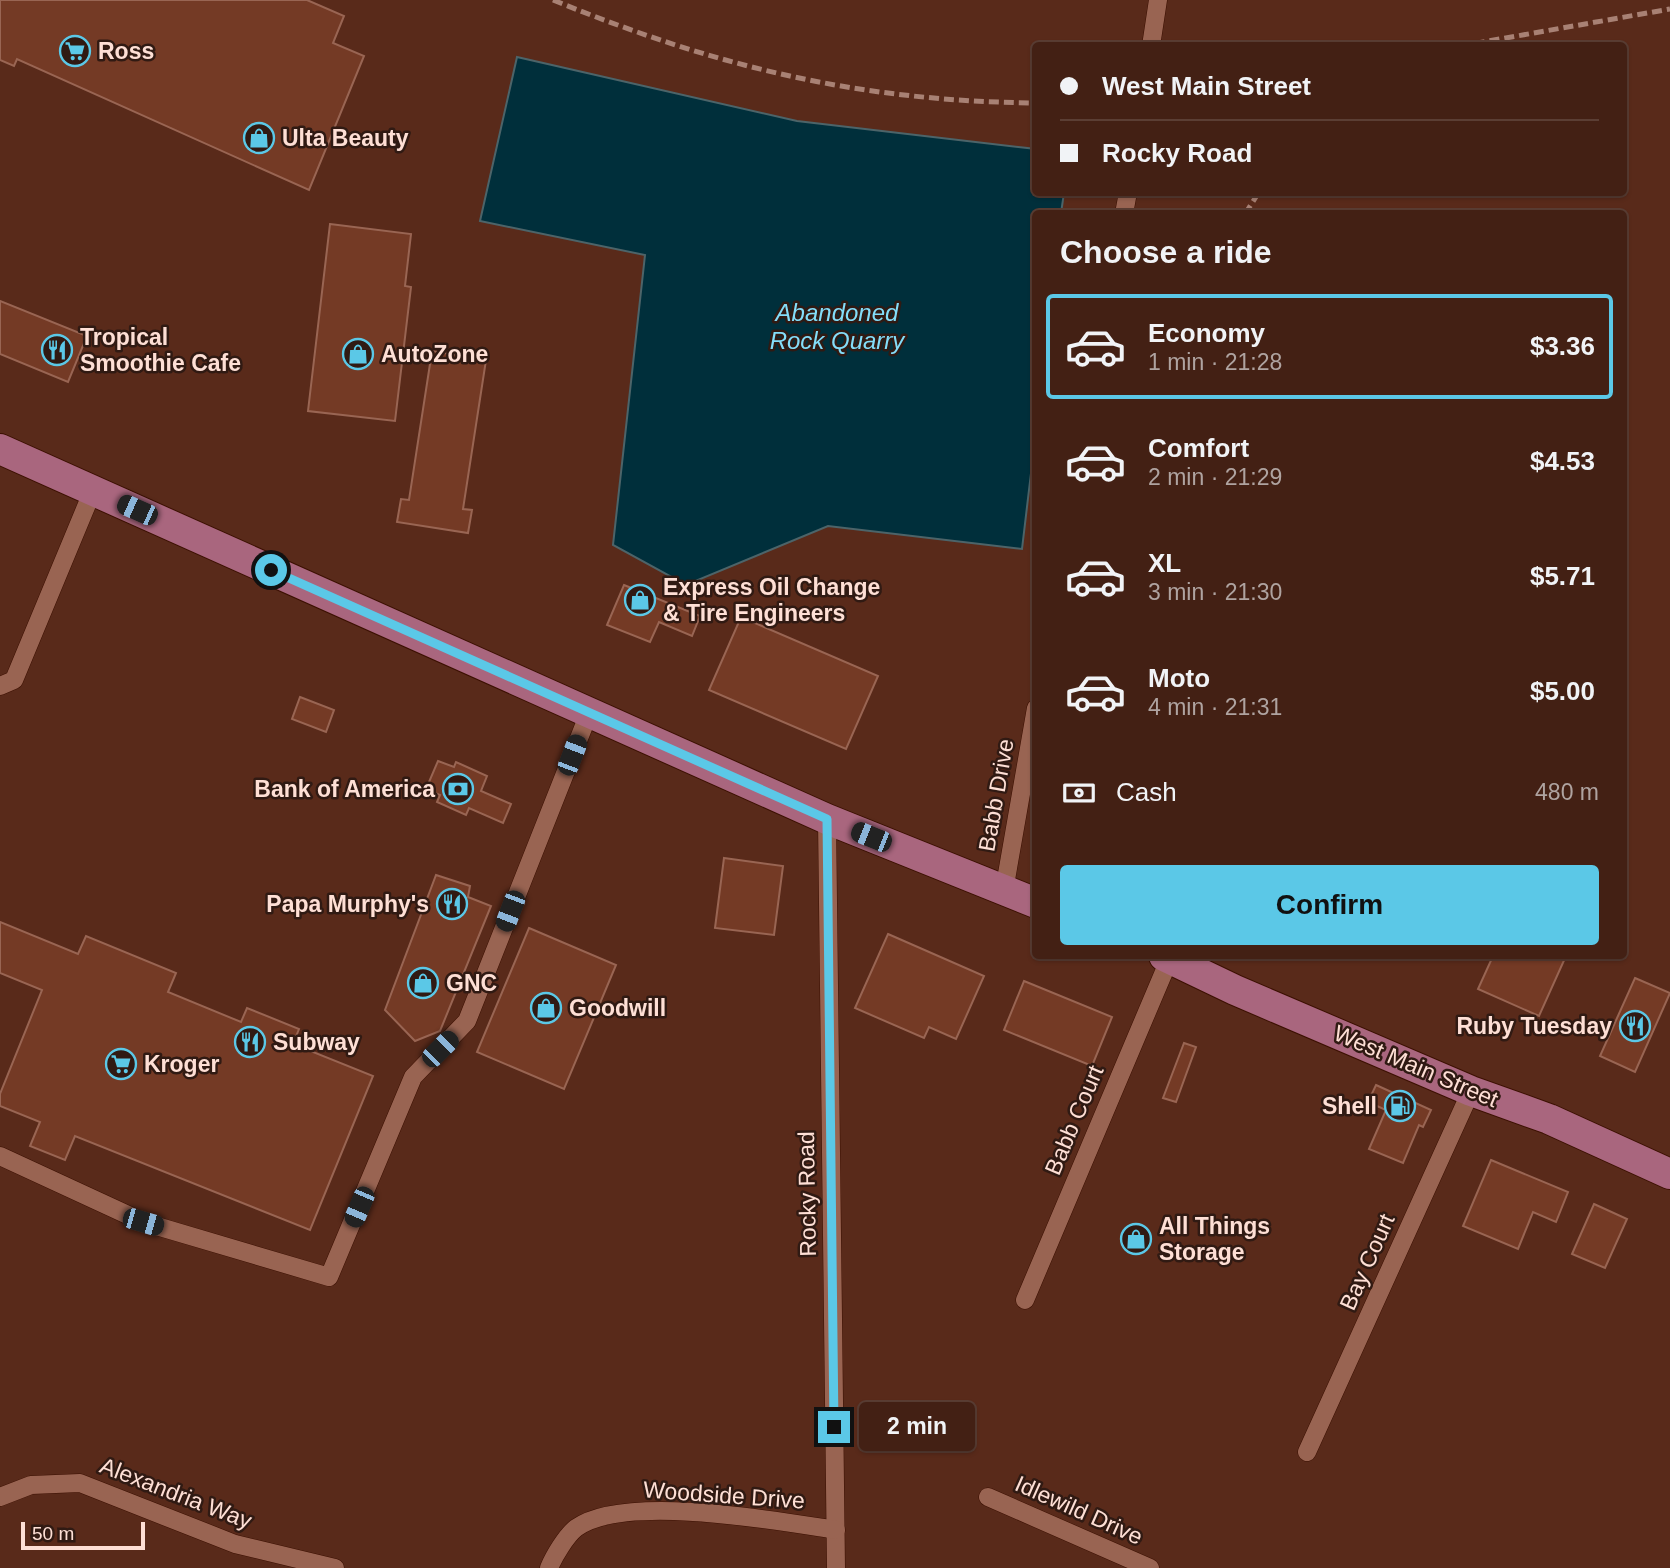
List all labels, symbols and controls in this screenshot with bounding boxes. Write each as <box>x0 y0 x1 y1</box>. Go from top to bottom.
supermarket icon: Ross <box>58 34 92 68</box>
place label: Ross <box>98 38 154 64</box>
text: West Main Street <box>1102 71 1311 101</box>
shop icon: Ulta Beauty <box>242 121 276 155</box>
place label: Ulta Beauty <box>282 125 409 151</box>
text: Rocky Road <box>1102 138 1252 168</box>
text: Choose a ride <box>1060 234 1272 270</box>
water label: Abandoned Rock Quarry <box>770 299 906 354</box>
icon: car <box>1064 315 1127 378</box>
text: Economy <box>1148 318 1265 348</box>
place label: Tropical Smoothie Cafe <box>80 324 241 376</box>
text: $3.36 <box>1530 331 1595 361</box>
restaurant icon: Tropical Smoothie Cafe <box>40 333 74 367</box>
shop icon: AutoZone <box>341 337 375 371</box>
place label: AutoZone <box>381 341 488 367</box>
text: 1 min · 21:28 <box>1148 349 1282 375</box>
icon: car <box>1064 430 1127 493</box>
text: Comfort <box>1148 433 1249 463</box>
text: $4.53 <box>1530 446 1595 476</box>
text: 2 min · 21:29 <box>1148 464 1282 490</box>
car <box>114 492 161 528</box>
icon: car <box>1064 545 1127 608</box>
text: XL <box>1148 548 1181 578</box>
route start <box>255 554 287 586</box>
text: $5.71 <box>1530 561 1595 591</box>
place label: Express Oil Change & Tire Engineers <box>663 574 880 626</box>
text: 3 min · 21:30 <box>1148 579 1282 605</box>
shop icon: Express Oil Change & Tire Engineers <box>623 583 657 617</box>
icon: car <box>1064 660 1127 723</box>
text: Moto <box>1148 663 1210 693</box>
text: $5.00 <box>1530 676 1595 706</box>
text: 4 min · 21:31 <box>1148 694 1282 720</box>
car <box>555 732 590 778</box>
street label: Babb Drive <box>973 737 1019 853</box>
bank icon: Bank of America <box>441 772 475 806</box>
icon: cash <box>1060 774 1098 812</box>
place label: Bank of America <box>254 776 435 802</box>
text: Cash <box>1116 777 1177 807</box>
text: 480 m <box>1535 779 1599 805</box>
car <box>848 819 895 855</box>
button: Confirm <box>1060 865 1599 945</box>
restaurant icon: Papa Murphy's <box>435 887 469 921</box>
car <box>493 888 528 934</box>
place label: Papa Murphy's <box>266 891 429 917</box>
shop icon: GNC <box>406 966 440 1000</box>
place label: GNC <box>446 970 497 996</box>
shop icon: Goodwill <box>529 991 563 1025</box>
place label: Goodwill <box>569 995 666 1021</box>
restaurant icon: Ruby Tuesday <box>1618 1009 1652 1043</box>
place label: Ruby Tuesday <box>1457 1013 1612 1039</box>
street label: West Main Street <box>1330 1020 1503 1113</box>
restaurant icon: Subway <box>233 1025 267 1059</box>
car <box>418 1027 463 1071</box>
place label: Subway <box>273 1029 360 1055</box>
supermarket icon: Kroger <box>104 1047 138 1081</box>
place label: Kroger <box>144 1051 219 1077</box>
street label: Babb Court <box>1039 1061 1109 1179</box>
fuel station icon: Shell <box>1383 1089 1417 1123</box>
place label: Shell <box>1322 1093 1377 1119</box>
street label: Rocky Road <box>793 1131 821 1257</box>
car <box>342 1184 377 1230</box>
car <box>120 1206 167 1238</box>
street label: Bay Court <box>1334 1209 1400 1314</box>
place label: All Things Storage <box>1159 1213 1270 1265</box>
shop icon: All Things Storage <box>1119 1222 1153 1256</box>
callout: 2 min <box>858 1402 974 1452</box>
route end <box>818 1411 850 1443</box>
text: 2 min <box>887 1413 947 1439</box>
street label: Alexandria Way <box>97 1452 256 1534</box>
street label: Idlewild Drive <box>1011 1470 1147 1550</box>
street label: Woodside Drive <box>642 1476 806 1514</box>
scale bar <box>21 1519 145 1551</box>
text: 50 m <box>32 1523 74 1544</box>

